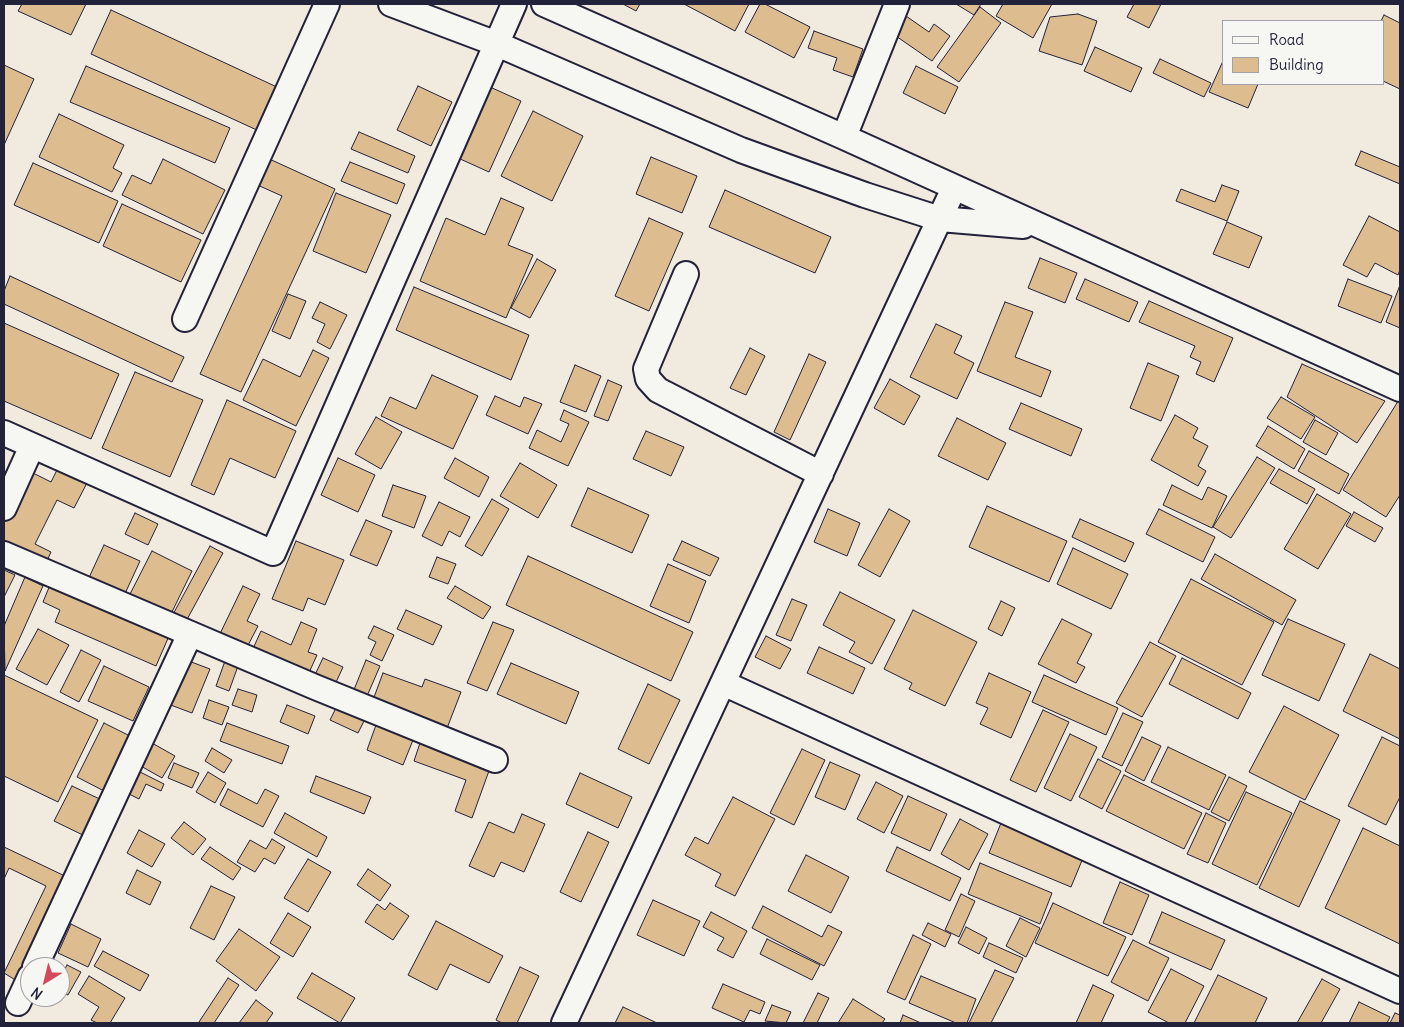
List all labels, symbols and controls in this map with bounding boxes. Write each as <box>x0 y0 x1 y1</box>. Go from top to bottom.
legend <box>1222 20 1384 85</box>
text: Road <box>1269 30 1304 49</box>
text: Building <box>1269 55 1324 74</box>
north arrow <box>20 957 70 1007</box>
text: N <box>28 983 46 1003</box>

